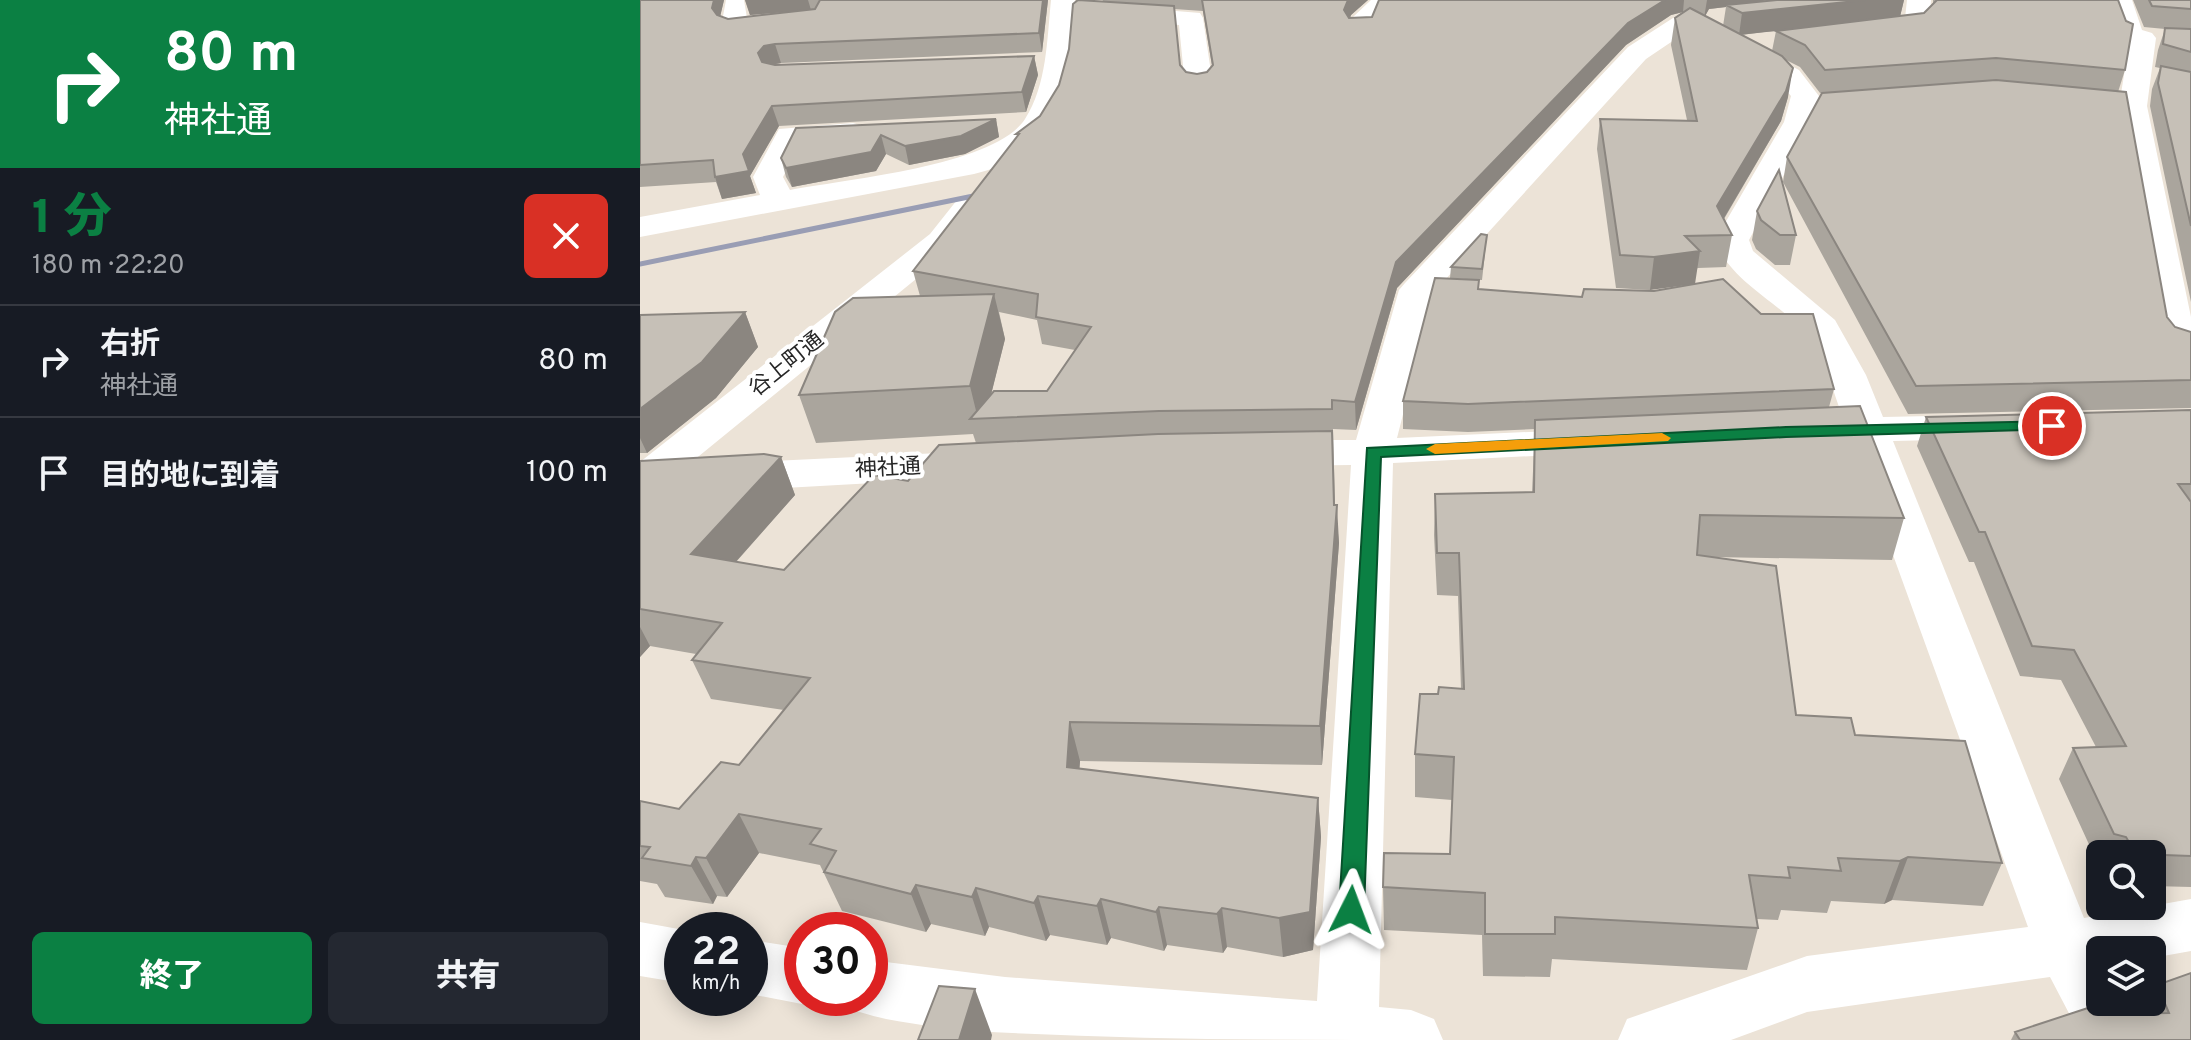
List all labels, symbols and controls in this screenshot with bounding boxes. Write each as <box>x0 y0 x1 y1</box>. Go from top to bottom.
text: 80 m <box>164 21 298 91</box>
icon: right <box>32 32 136 136</box>
text: 神社通 <box>164 100 272 146</box>
text: 1 分 <box>32 190 112 250</box>
button: close <box>524 194 608 278</box>
text: 180 m · 22:20 <box>32 250 185 283</box>
text: 右折 <box>100 327 160 364</box>
street label: 谷上町通 <box>744 327 830 403</box>
icon: right <box>32 339 76 383</box>
text: 80 m <box>538 343 608 380</box>
text: 神社通 <box>100 371 178 404</box>
pin <box>2018 392 2086 460</box>
icon: arrive <box>2030 404 2074 448</box>
icon: arrive <box>32 451 76 495</box>
street label: 神社通 <box>854 454 922 484</box>
text: 100 m <box>526 455 608 492</box>
text: 目的地に到着 <box>100 459 280 496</box>
map controls <box>2086 840 2166 1016</box>
button: search <box>2086 840 2166 920</box>
position arrow <box>1309 868 1393 952</box>
speed limit sign: 30 <box>784 912 888 1016</box>
text: 22 <box>692 929 740 979</box>
button: 終了 <box>32 932 312 1024</box>
button: 共有 <box>328 932 608 1024</box>
button: layers <box>2086 936 2166 1016</box>
text: km/h <box>692 971 740 997</box>

